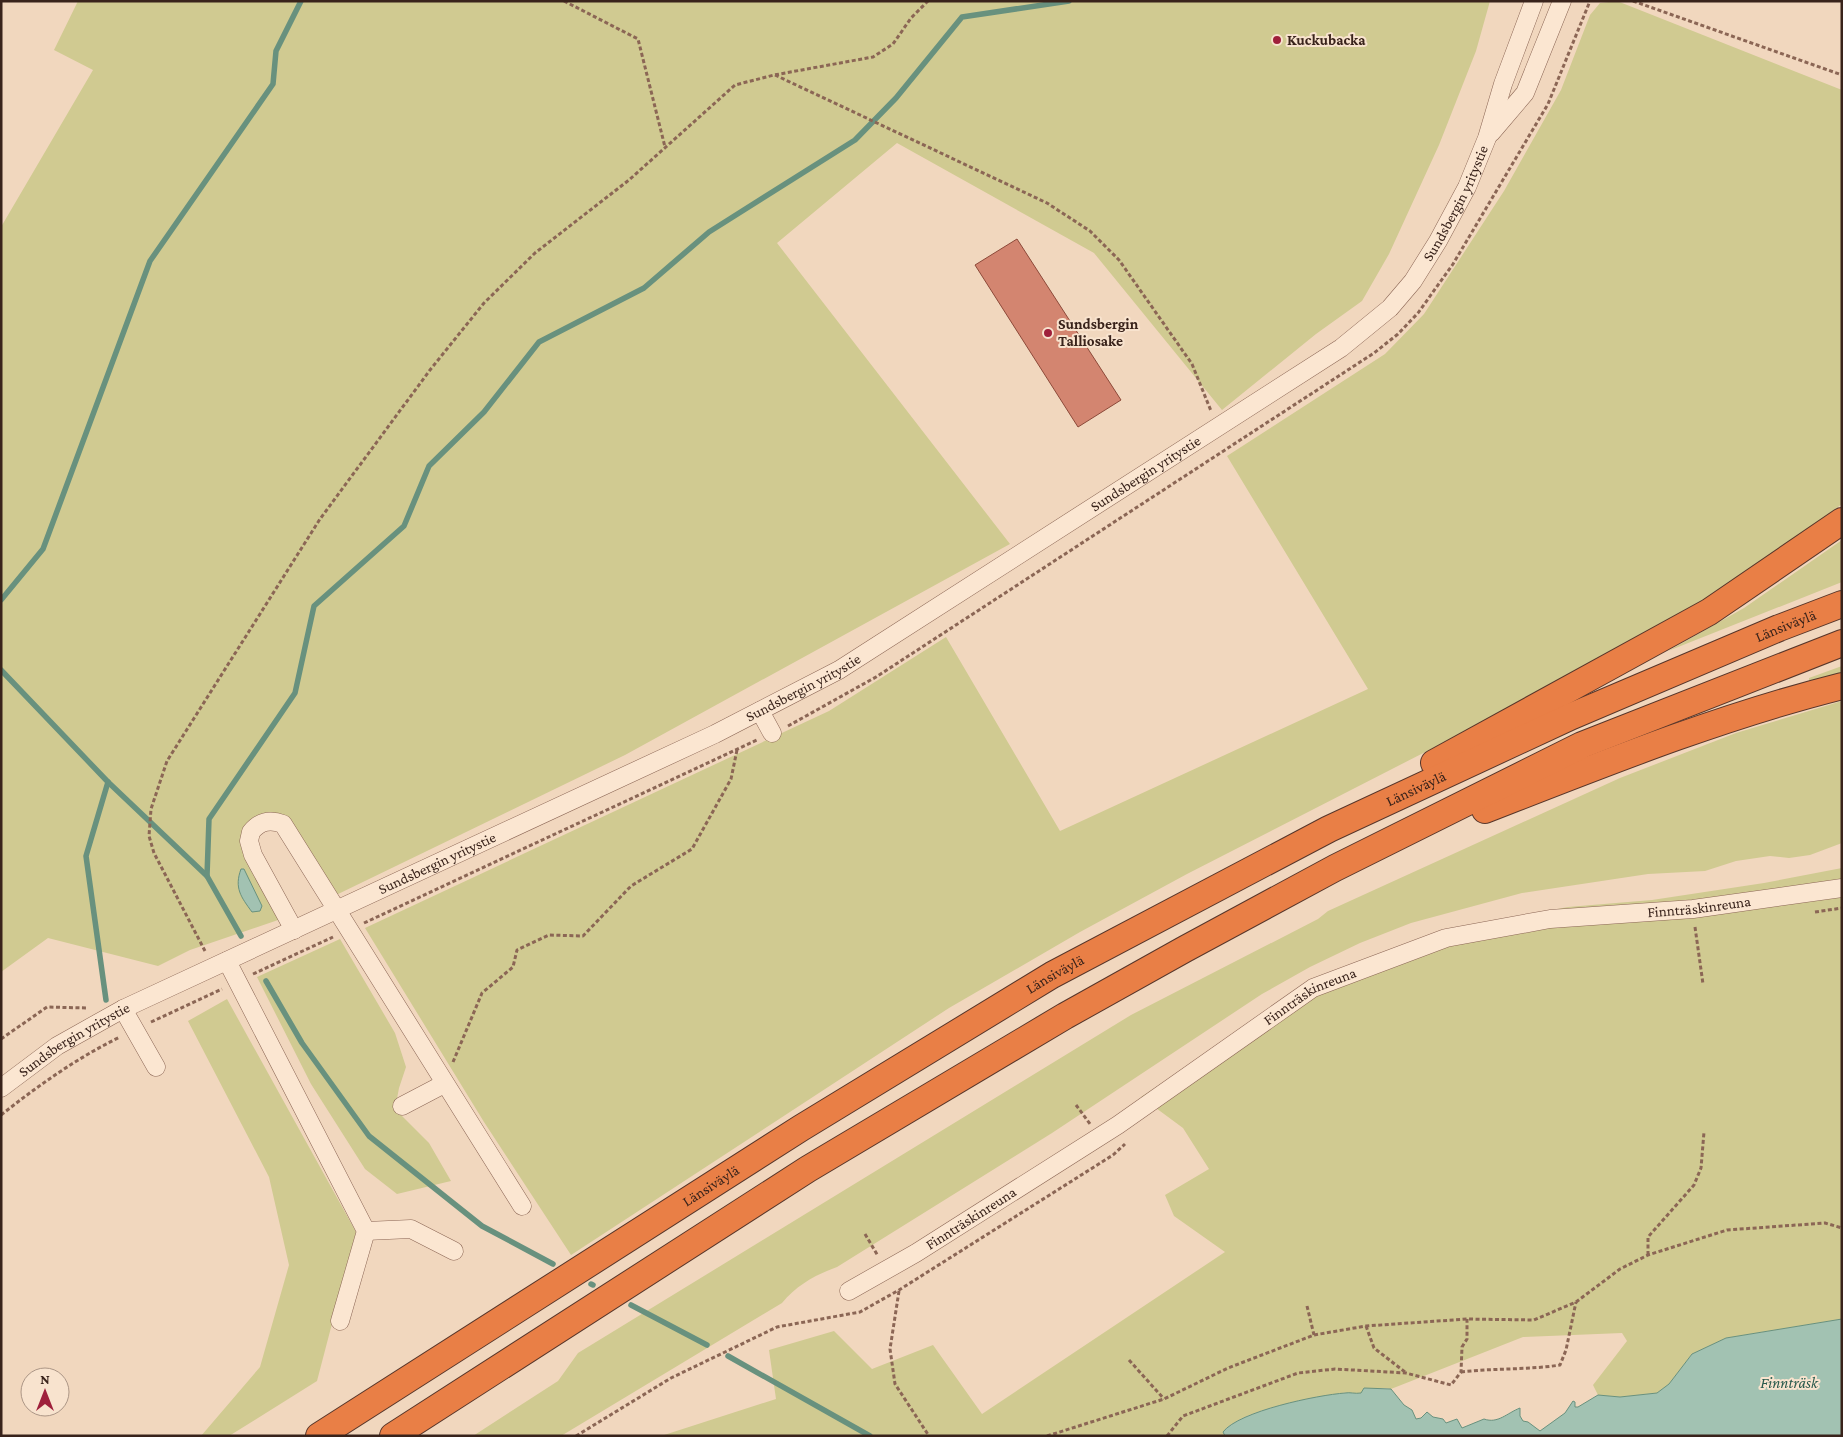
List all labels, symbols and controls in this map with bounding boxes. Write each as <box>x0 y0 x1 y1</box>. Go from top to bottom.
place label: Kuckubacka <box>1287 32 1366 48</box>
marker: Kuckubacka <box>1271 34 1283 46</box>
street label: Sundsbergin yritystie <box>1420 143 1491 264</box>
place label: Sundsbergin Talliosake <box>1058 316 1139 349</box>
marker: Sundsbergin Talliosake <box>1042 327 1054 339</box>
street label: Sundsbergin yritystie <box>1087 432 1204 515</box>
street label: Länsiväylä <box>1753 607 1818 645</box>
street label: Sundsbergin yritystie <box>743 650 864 725</box>
street label: Länsiväylä <box>1384 768 1448 809</box>
street label: Sundsbergin yritystie <box>376 829 499 897</box>
street label: Finnträskinreuna <box>1647 893 1752 920</box>
street label: Länsiväylä <box>1023 952 1087 997</box>
street label: Finnträskinreuna <box>1261 964 1358 1028</box>
street label: Sundsbergin yritystie <box>16 999 132 1080</box>
street label: Länsiväylä <box>680 1162 742 1210</box>
street label: Finnträskinreuna <box>923 1184 1019 1253</box>
north arrow <box>20 1367 70 1417</box>
text: N <box>40 1371 50 1387</box>
water label: Finnträsk <box>1760 1374 1819 1391</box>

